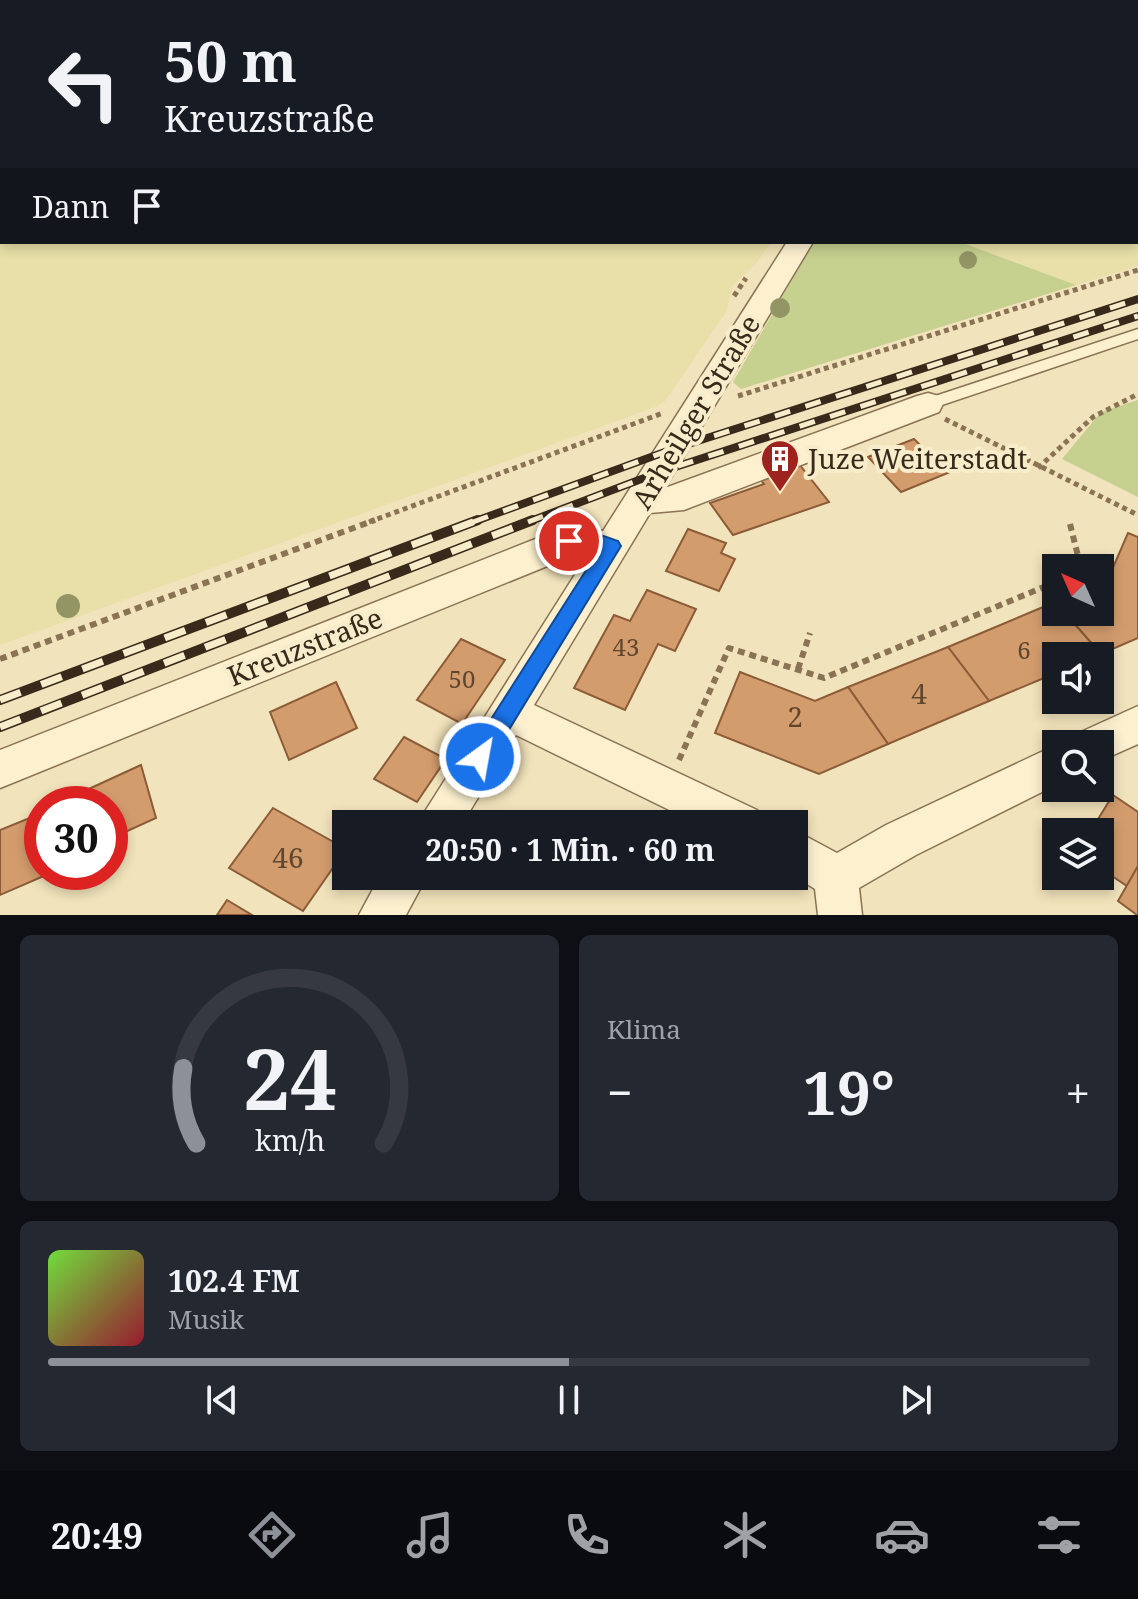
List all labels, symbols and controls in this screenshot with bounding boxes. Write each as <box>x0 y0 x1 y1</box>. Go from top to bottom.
text: 50 m <box>164 22 297 98</box>
icon: left <box>32 32 136 136</box>
text: Kreuzstraße <box>164 94 375 143</box>
icon: arrive <box>125 184 169 228</box>
text: Dann <box>32 186 109 227</box>
street label: Arheilger Straße <box>622 307 768 516</box>
building icon: Juze Weiterstadt <box>759 438 801 493</box>
place label: Juze Weiterstadt <box>807 439 1027 477</box>
pin <box>535 507 603 575</box>
icon: arrive <box>547 519 591 563</box>
north arrow <box>1042 554 1114 626</box>
map controls <box>1042 554 1114 890</box>
street label: Kreuzstraße <box>222 598 388 694</box>
house number: 43 <box>613 630 639 663</box>
house number: 6 <box>1017 633 1031 666</box>
button: sound <box>1042 642 1114 714</box>
house number: 50 <box>449 662 475 695</box>
house number: 4 <box>911 674 927 712</box>
house number: 2 <box>787 697 803 735</box>
position arrow <box>438 715 522 799</box>
button: search <box>1042 730 1114 802</box>
speed limit sign: 30 <box>24 786 128 890</box>
button: layers <box>1042 818 1114 890</box>
text: 20:50 · 1 Min. · 60 m <box>425 829 715 870</box>
house number: 46 <box>272 838 304 876</box>
text: Klima <box>607 1011 681 1047</box>
text: 24 <box>242 1021 337 1134</box>
text: 19° <box>803 1051 895 1133</box>
text: − <box>607 1062 632 1122</box>
text: + <box>1065 1062 1090 1122</box>
text: km/h <box>254 1120 325 1159</box>
text: 102.4 FM <box>168 1260 300 1301</box>
text: Musik <box>168 1301 244 1337</box>
icon: previous <box>200 1378 244 1422</box>
icon: pause <box>547 1378 591 1422</box>
icon: next <box>894 1378 938 1422</box>
icon: directions <box>244 1507 300 1563</box>
icon: music <box>402 1507 458 1563</box>
icon: phone <box>559 1507 615 1563</box>
icon: climate <box>717 1507 773 1563</box>
icon: car <box>874 1507 930 1563</box>
icon: filters <box>1031 1507 1087 1563</box>
text: 20:49 <box>51 1511 143 1560</box>

